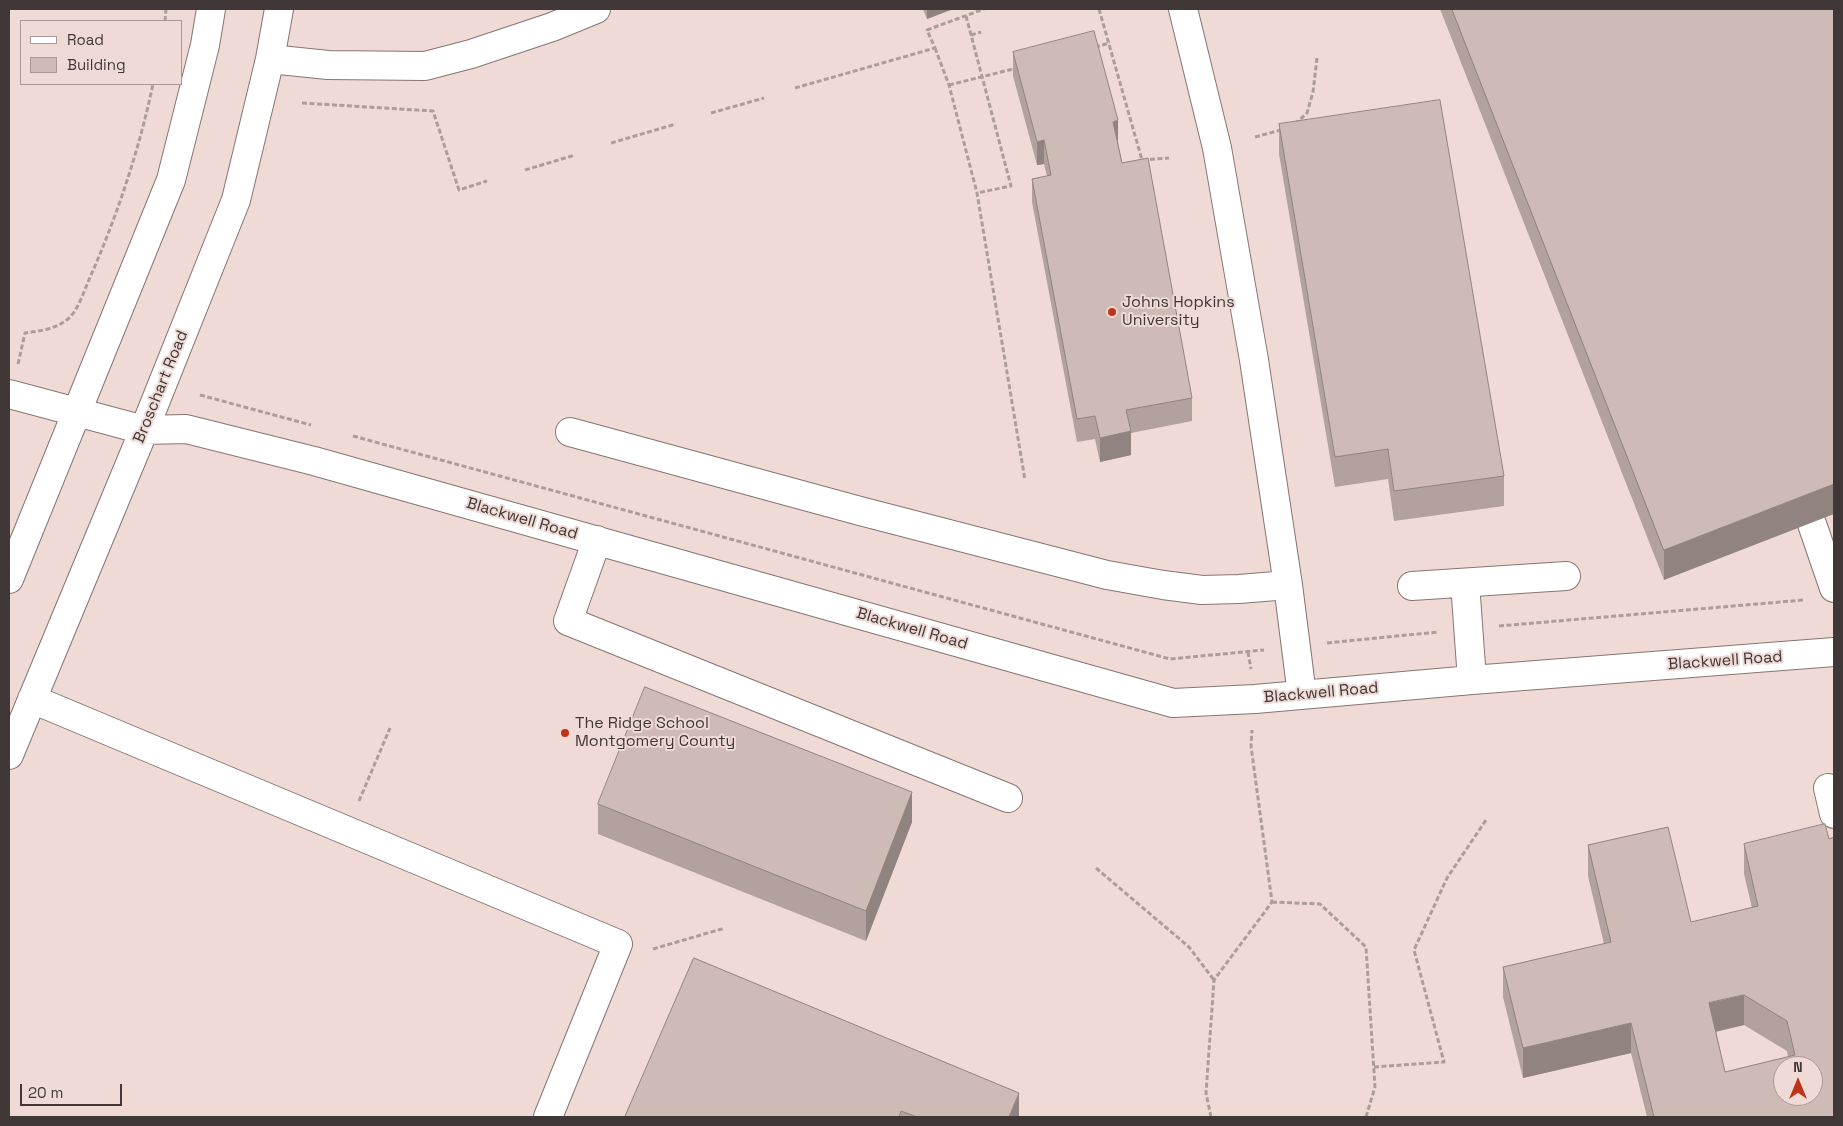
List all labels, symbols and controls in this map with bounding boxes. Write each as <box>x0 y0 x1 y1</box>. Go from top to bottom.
legend <box>20 20 182 85</box>
text: Road <box>67 30 104 49</box>
text: Building <box>67 55 126 74</box>
place label: Johns Hopkins University <box>1122 293 1235 331</box>
marker: Johns Hopkins University <box>1106 306 1118 318</box>
street label: Broschart Road <box>130 328 192 446</box>
street label: Blackwell Road <box>464 494 580 544</box>
street label: Blackwell Road <box>854 604 970 654</box>
street label: Blackwell Road <box>1667 647 1783 675</box>
street label: Blackwell Road <box>1263 678 1379 708</box>
place label: The Ridge School Montgomery County <box>575 714 735 752</box>
marker: The Ridge School Montgomery County <box>559 727 571 739</box>
north arrow <box>1773 1056 1823 1106</box>
text: N <box>1793 1058 1803 1076</box>
scale bar <box>22 1074 125 1106</box>
text: 20 m <box>28 1083 63 1102</box>

